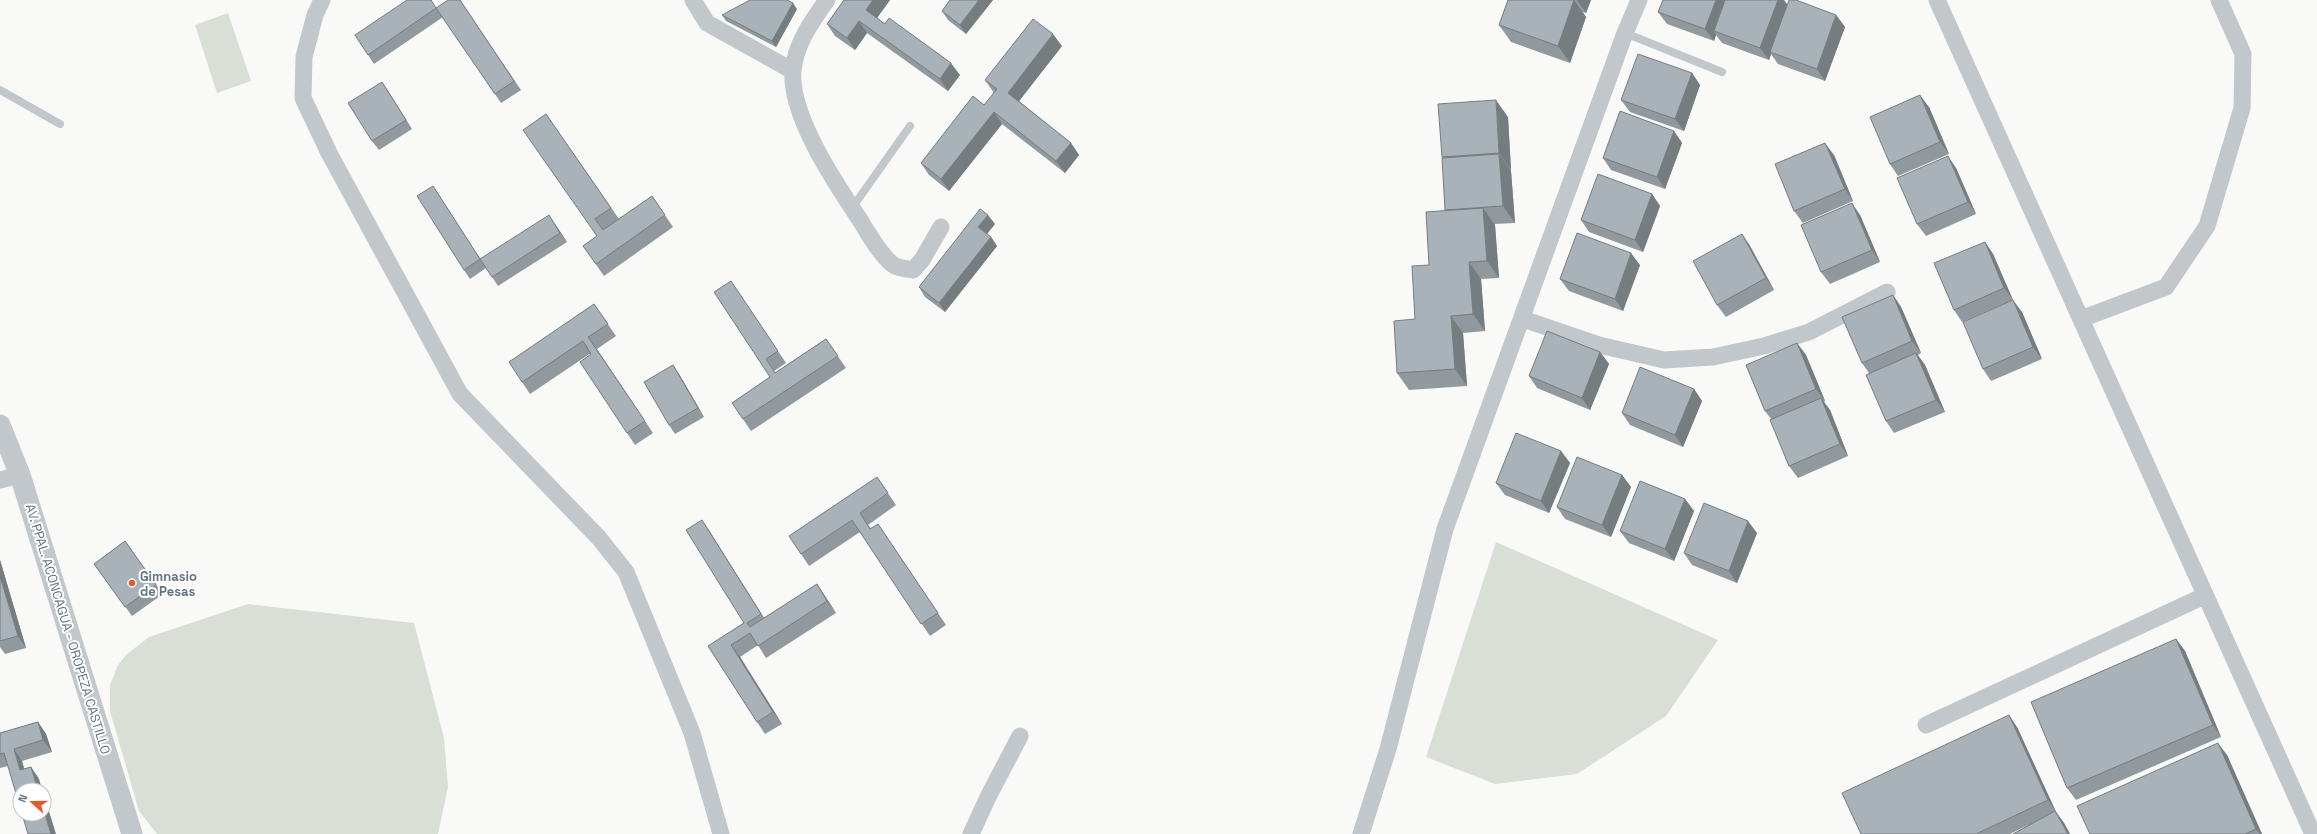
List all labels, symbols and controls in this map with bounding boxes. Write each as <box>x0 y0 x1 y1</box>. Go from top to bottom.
street label: AV. PPAL. ACONCAGUA - OROPEZA CASTILLO <box>22 502 114 756</box>
place label: Gimnasio de Pesas <box>140 568 197 600</box>
marker: Gimnasio de Pesas <box>127 578 137 588</box>
north arrow <box>12 782 52 822</box>
text: N <box>15 792 31 804</box>

